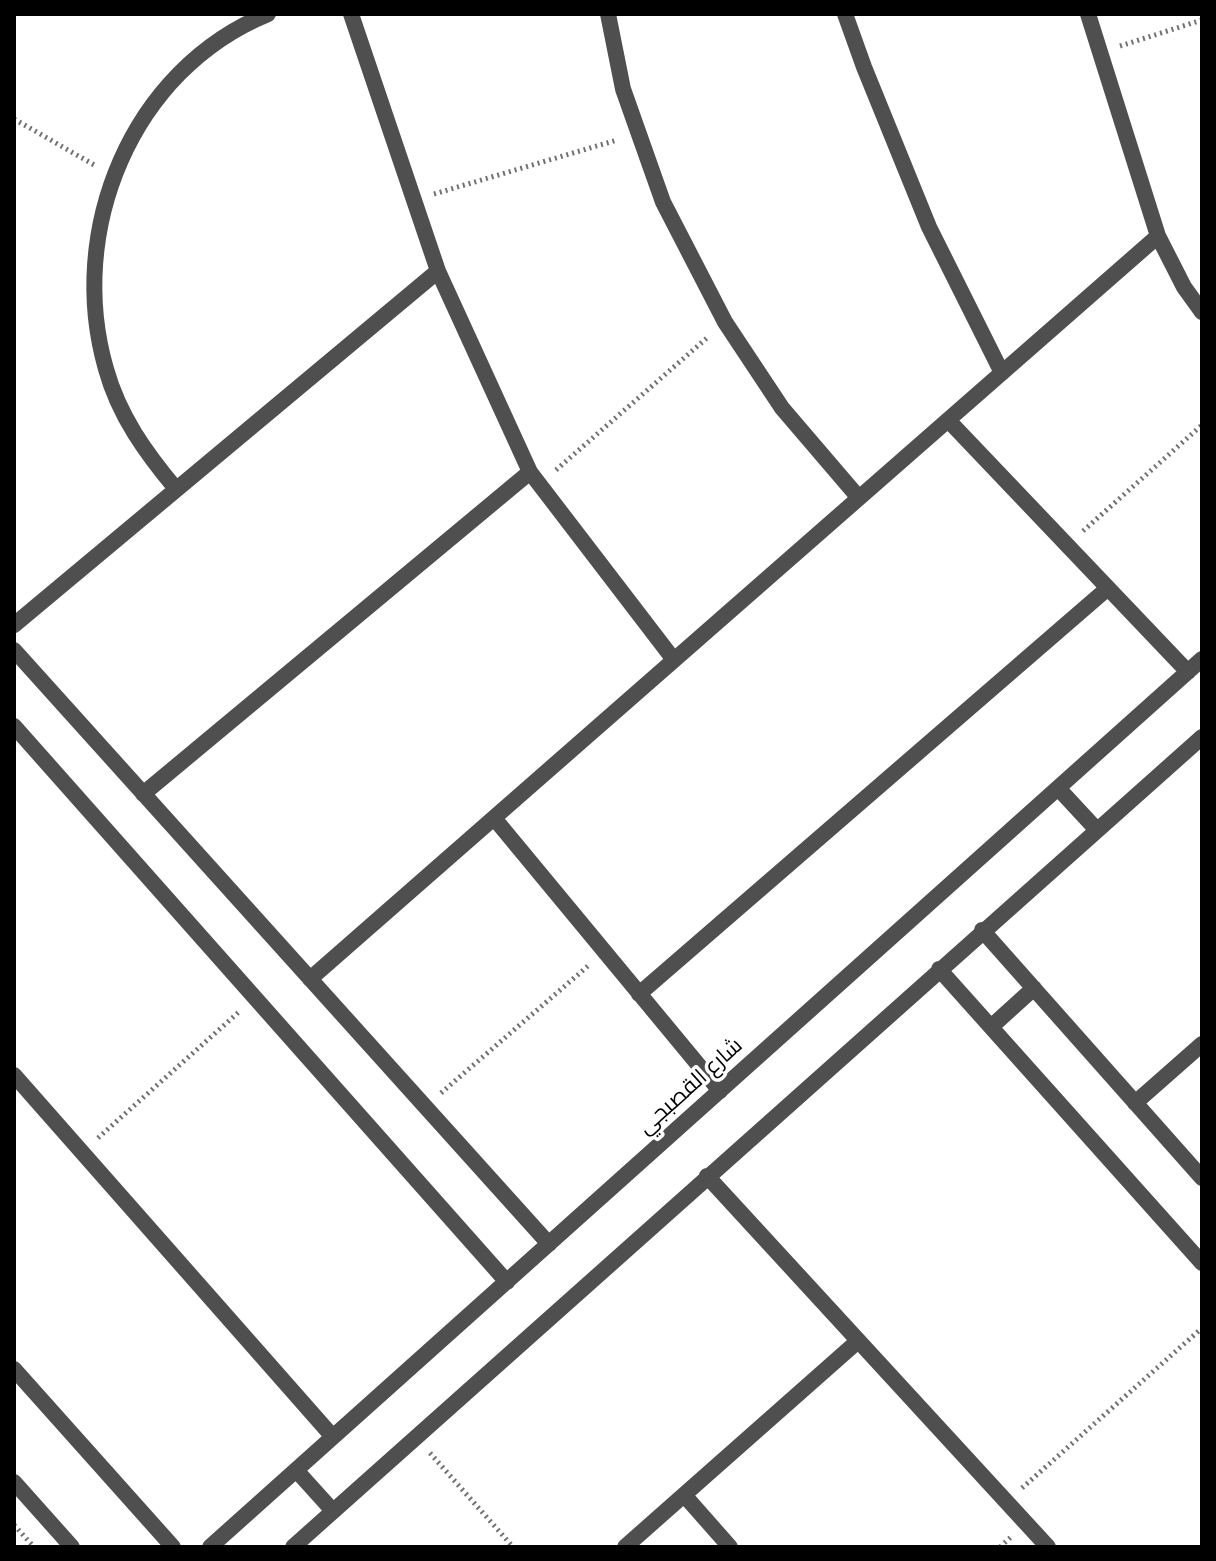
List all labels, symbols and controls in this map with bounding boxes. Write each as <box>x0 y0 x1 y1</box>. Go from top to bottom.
street label: شارع القصبجي <box>633 1033 749 1141</box>

